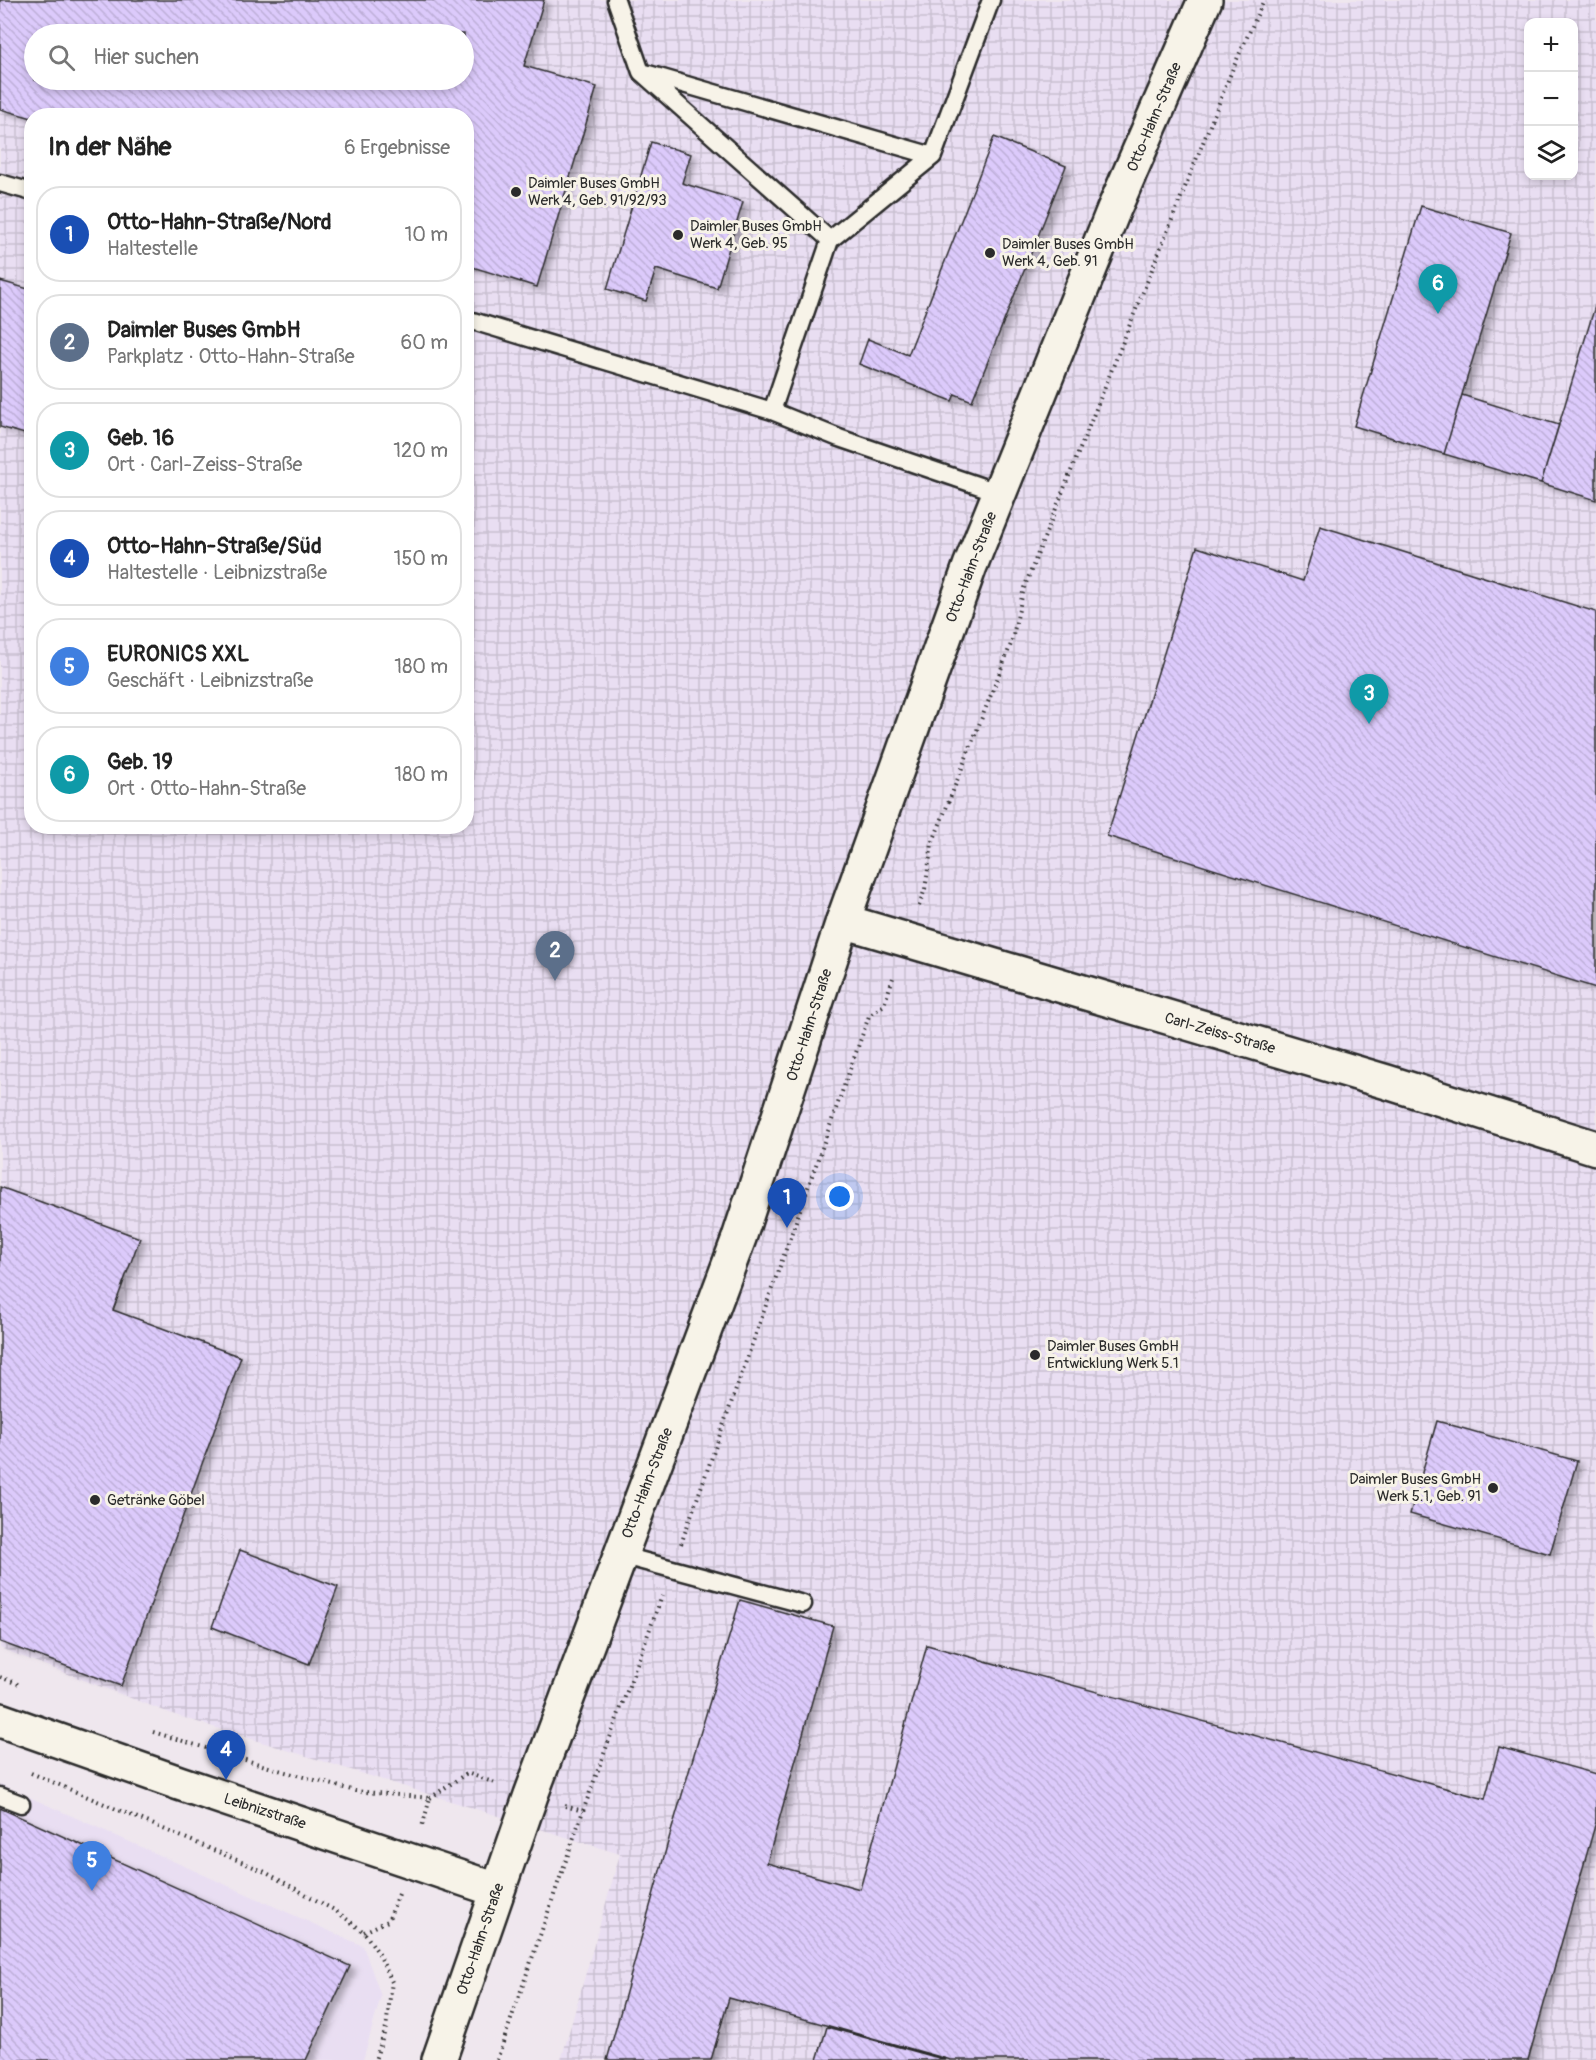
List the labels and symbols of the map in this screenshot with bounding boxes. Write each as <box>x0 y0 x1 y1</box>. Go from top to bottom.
street label: Otto-Hahn-Straße <box>1123 59 1186 175</box>
place label: Daimler Buses GmbH Werk 4, Geb. 91/92/93 <box>528 174 667 210</box>
marker: Daimler Buses GmbH Werk 4, Geb. 91/92/93 <box>509 185 523 199</box>
place label: Daimler Buses GmbH Werk 4, Geb. 95 <box>690 217 822 253</box>
marker: Daimler Buses GmbH Werk 4, Geb. 95 <box>671 228 685 242</box>
place label: Daimler Buses GmbH Werk 4, Geb. 91 <box>1002 235 1134 271</box>
marker: Daimler Buses GmbH Werk 4, Geb. 91 <box>983 246 997 260</box>
pin: 6 <box>1418 264 1458 314</box>
street label: Otto-Hahn-Straße <box>942 509 1002 625</box>
pin: 3 <box>1350 674 1388 724</box>
pin: 2 <box>536 932 574 981</box>
street label: Otto-Hahn-Straße <box>782 966 837 1084</box>
street label: Carl-Zeiss-Straße <box>1162 1009 1278 1059</box>
pin: 1 <box>768 1178 806 1228</box>
your location <box>825 1182 854 1211</box>
place label: Daimler Buses GmbH Entwicklung Werk 5.1 <box>1047 1337 1179 1373</box>
marker: Daimler Buses GmbH Entwicklung Werk 5.1 <box>1028 1348 1042 1362</box>
street label: Otto-Hahn-Straße <box>618 1425 678 1541</box>
place label: Daimler Buses GmbH Werk 5.1, Geb. 91 <box>1349 1470 1481 1506</box>
marker: Daimler Buses GmbH Werk 5.1, Geb. 91 <box>1486 1481 1500 1495</box>
place label: Getränke Göbel <box>107 1491 205 1510</box>
marker: Getränke Göbel <box>88 1493 102 1507</box>
pin: 4 <box>206 1730 246 1780</box>
street label: Leibnizstraße <box>221 1789 309 1834</box>
pin: 5 <box>72 1842 112 1891</box>
street label: Otto-Hahn-Straße <box>452 1880 509 1998</box>

